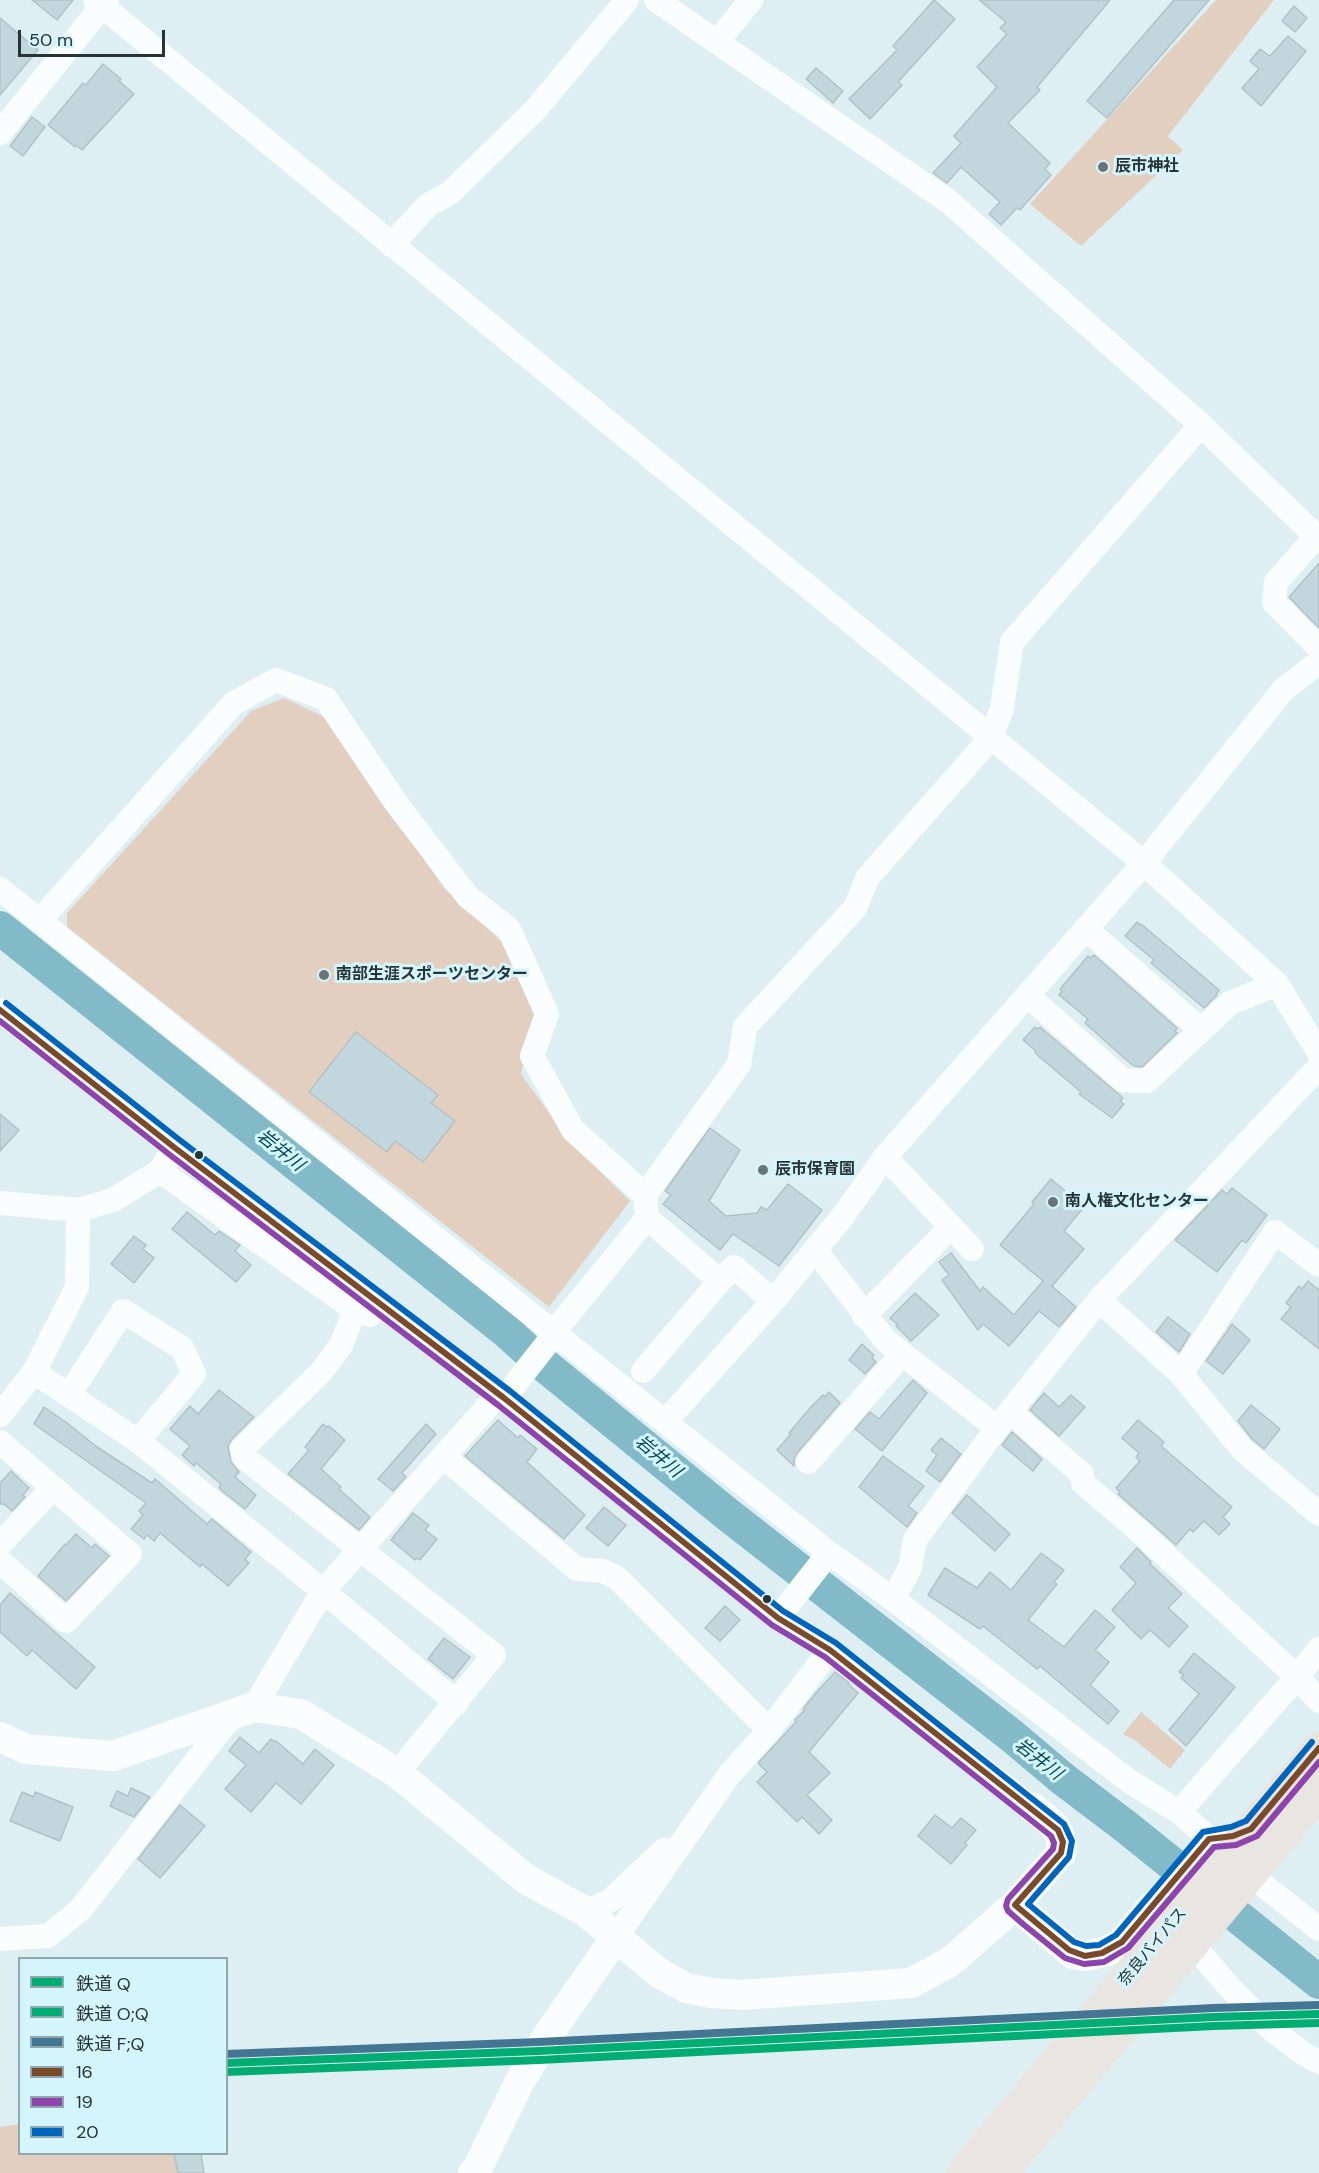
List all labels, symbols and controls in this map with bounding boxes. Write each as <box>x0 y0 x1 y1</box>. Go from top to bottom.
scale bar <box>21 18 168 56</box>
text: 50 m <box>29 28 73 52</box>
place label: 辰市神社 <box>1115 157 1179 177</box>
marker: 辰市神社 <box>1096 160 1110 174</box>
place label: 南部生涯スポーツセンター <box>336 965 528 985</box>
marker: 南部生涯スポーツセンター <box>317 968 331 982</box>
water label: 岩井川 <box>252 1126 308 1176</box>
unlabelled marker <box>193 1149 205 1161</box>
place label: 辰市保育園 <box>775 1160 855 1180</box>
marker: 辰市保育園 <box>756 1163 770 1177</box>
place label: 南人権文化センター <box>1065 1192 1209 1212</box>
marker: 南人権文化センター <box>1046 1195 1060 1209</box>
water label: 岩井川 <box>630 1431 686 1483</box>
unlabelled marker <box>761 1593 773 1605</box>
water label: 岩井川 <box>1010 1735 1066 1785</box>
street label: 奈良バイパス <box>1115 1904 1191 1990</box>
legend <box>18 1957 228 2155</box>
text: 鉄道 Q <box>76 1972 131 1996</box>
text: 鉄道 O;Q <box>76 2002 149 2026</box>
text: 鉄道 F;Q <box>76 2032 144 2056</box>
text: 16 <box>76 2060 93 2084</box>
text: 19 <box>76 2090 93 2114</box>
text: 20 <box>76 2120 99 2144</box>

